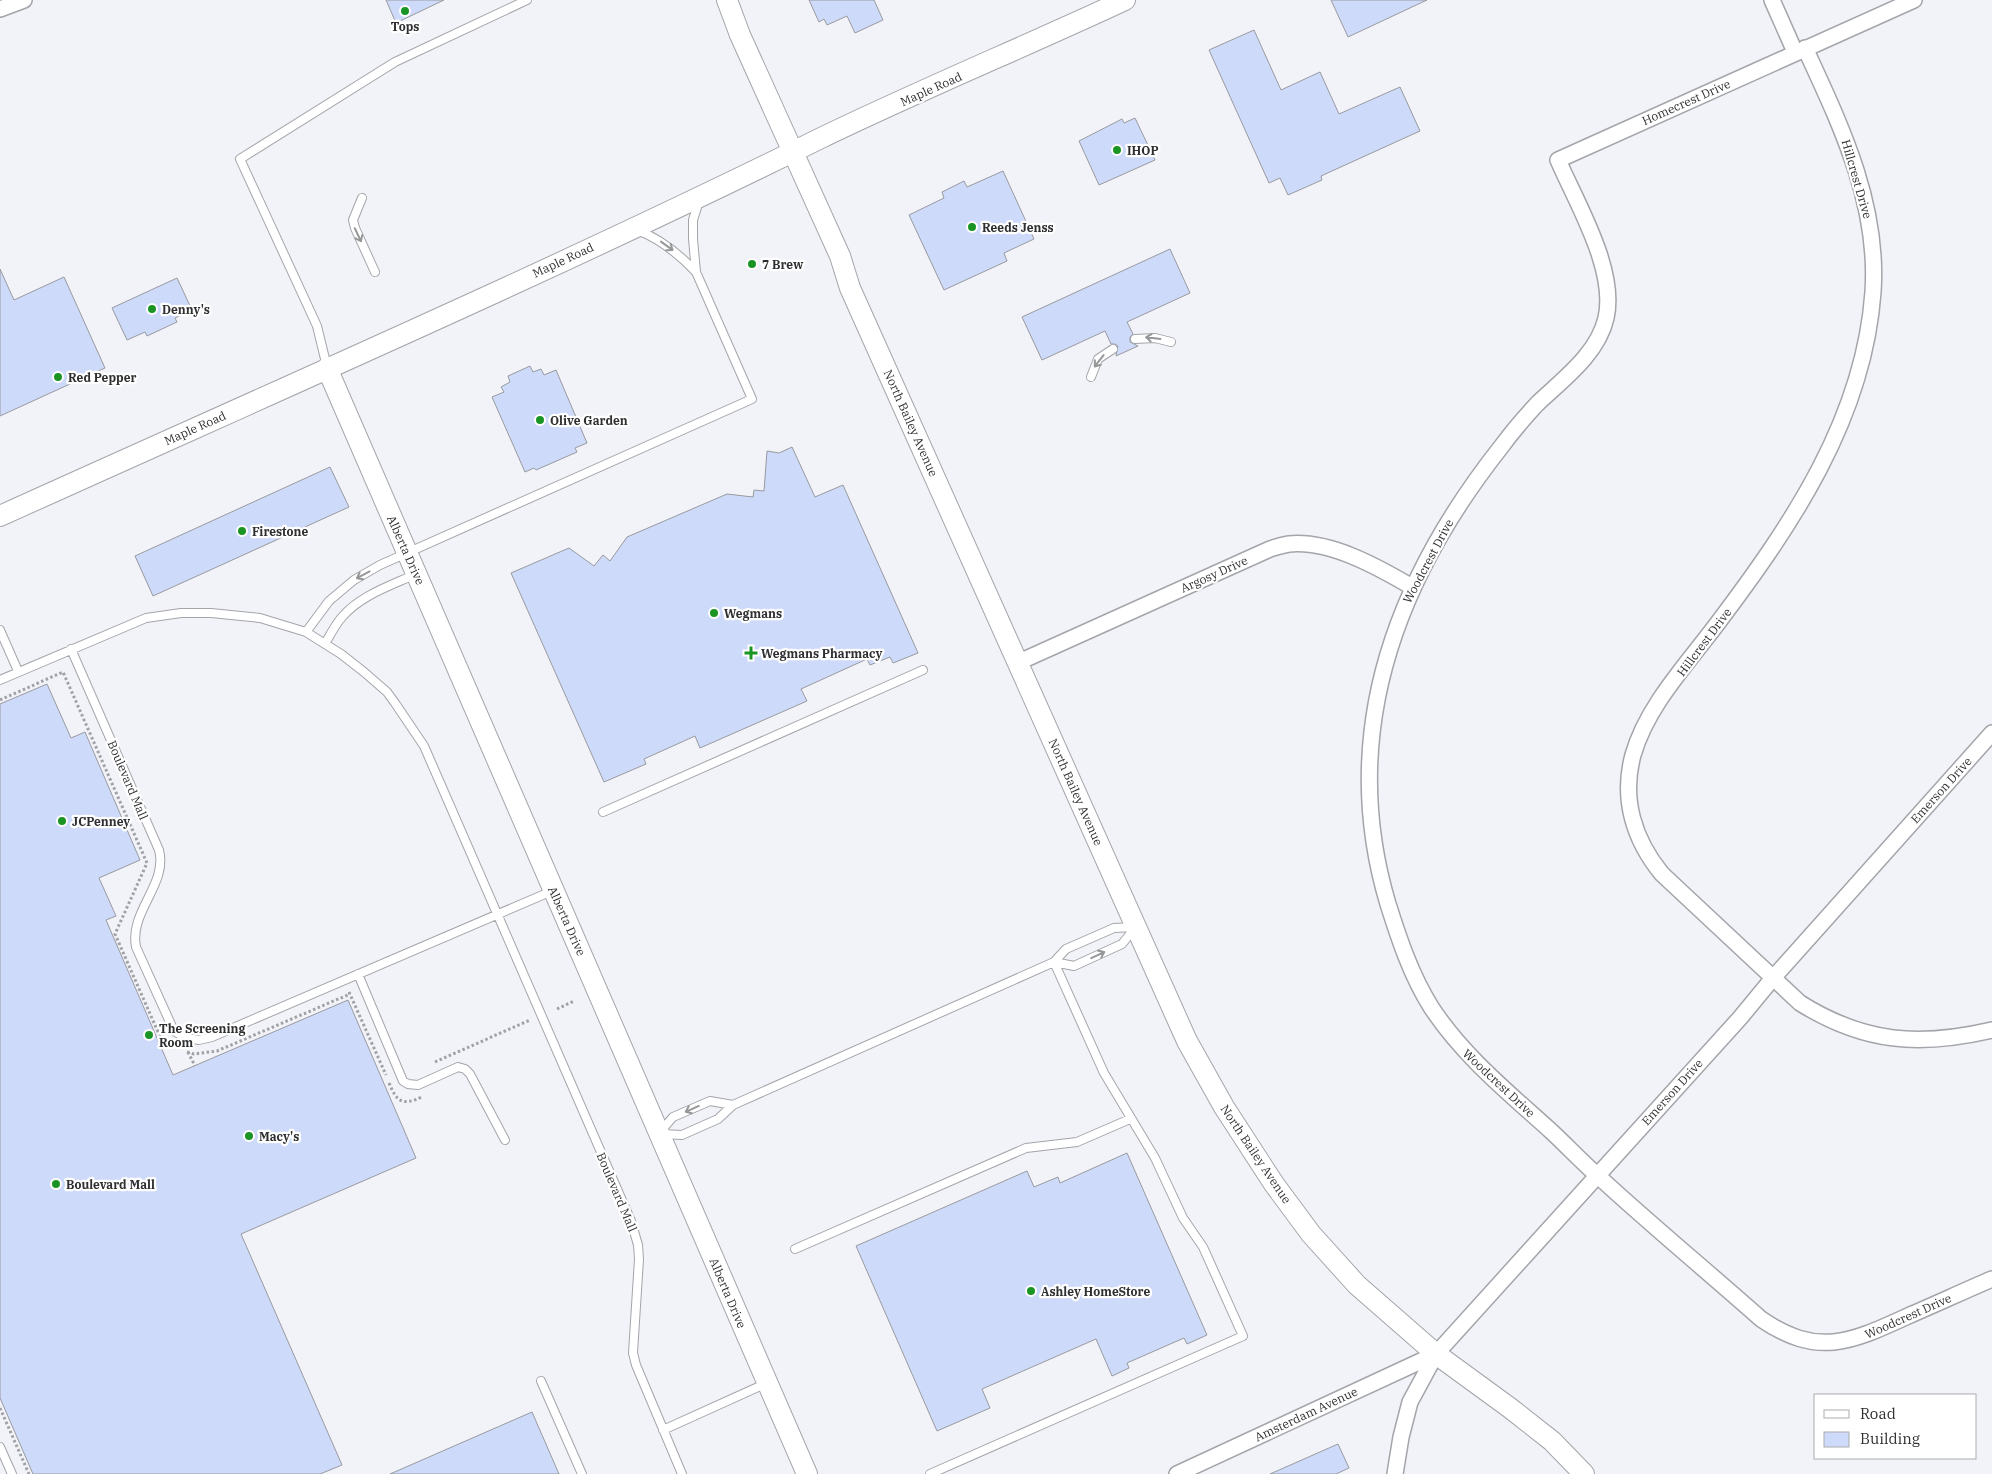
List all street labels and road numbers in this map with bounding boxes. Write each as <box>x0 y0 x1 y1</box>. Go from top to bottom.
street label: Maple Road <box>898 69 964 109</box>
street label: Homecrest Drive <box>1640 76 1732 128</box>
street label: Hillcrest Drive <box>1839 138 1875 220</box>
street label: Maple Road <box>530 239 596 281</box>
street label: North Bailey Avenue <box>881 367 941 479</box>
street label: Maple Road <box>162 408 228 448</box>
street label: Alberta Drive <box>384 513 428 587</box>
street label: Woodcrest Drive <box>1400 516 1456 606</box>
street label: Argosy Drive <box>1178 552 1250 596</box>
street label: Hillcrest Drive <box>1674 605 1734 679</box>
street label: North Bailey Avenue <box>1046 736 1106 848</box>
street label: Boulevard Mall <box>105 738 152 822</box>
street label: Emerson Drive <box>1907 754 1975 826</box>
street label: Alberta Drive <box>545 884 589 958</box>
street label: Woodcrest Drive <box>1460 1046 1538 1120</box>
street label: Emerson Drive <box>1638 1056 1706 1128</box>
street label: North Bailey Avenue <box>1217 1102 1295 1206</box>
street label: Boulevard Mall <box>594 1150 641 1234</box>
street label: Alberta Drive <box>706 1256 750 1330</box>
street label: Woodcrest Drive <box>1862 1290 1954 1342</box>
street label: Amsterdam Avenue <box>1252 1384 1360 1444</box>

